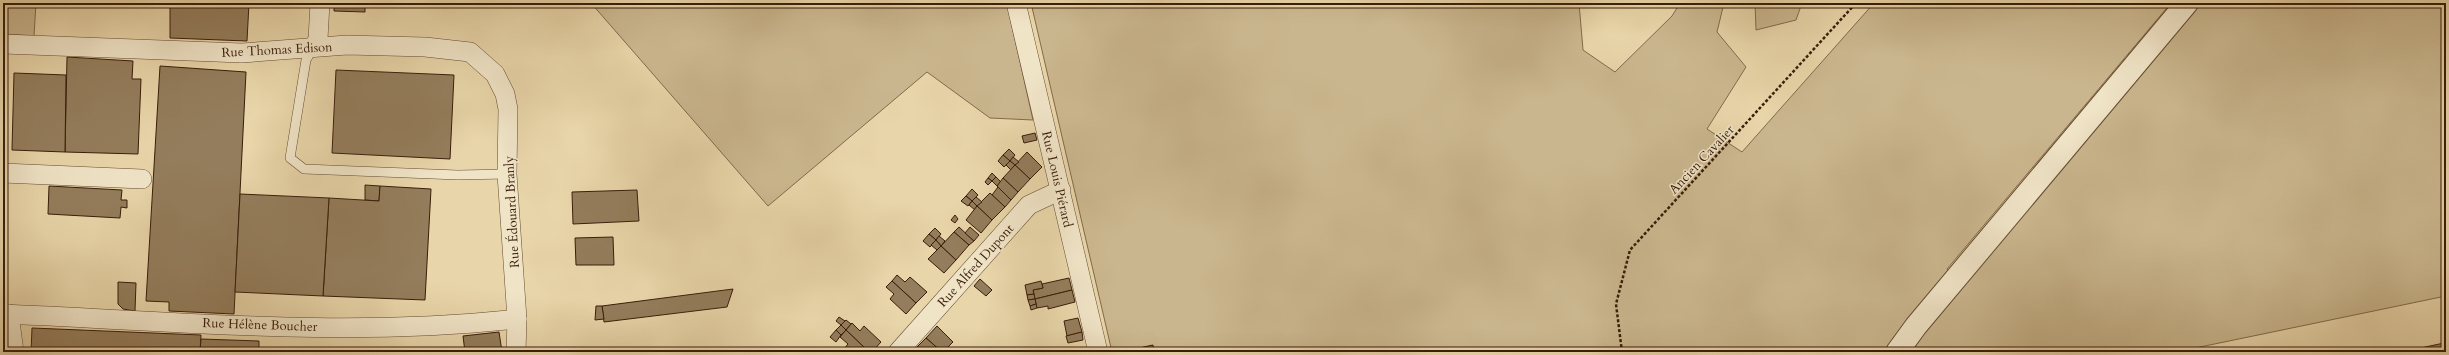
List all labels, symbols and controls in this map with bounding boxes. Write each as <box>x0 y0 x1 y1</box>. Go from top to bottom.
street label: Rue Thomas Edison <box>221 38 334 62</box>
street label: Ancien Cavalier <box>1665 121 1739 198</box>
street label: Rue Louis Piérard <box>1037 129 1077 229</box>
street label: Rue Édouard Branly <box>500 155 524 268</box>
street label: Rue Alfred Dupont <box>934 220 1018 311</box>
street label: Rue Hélène Boucher <box>202 314 318 336</box>

